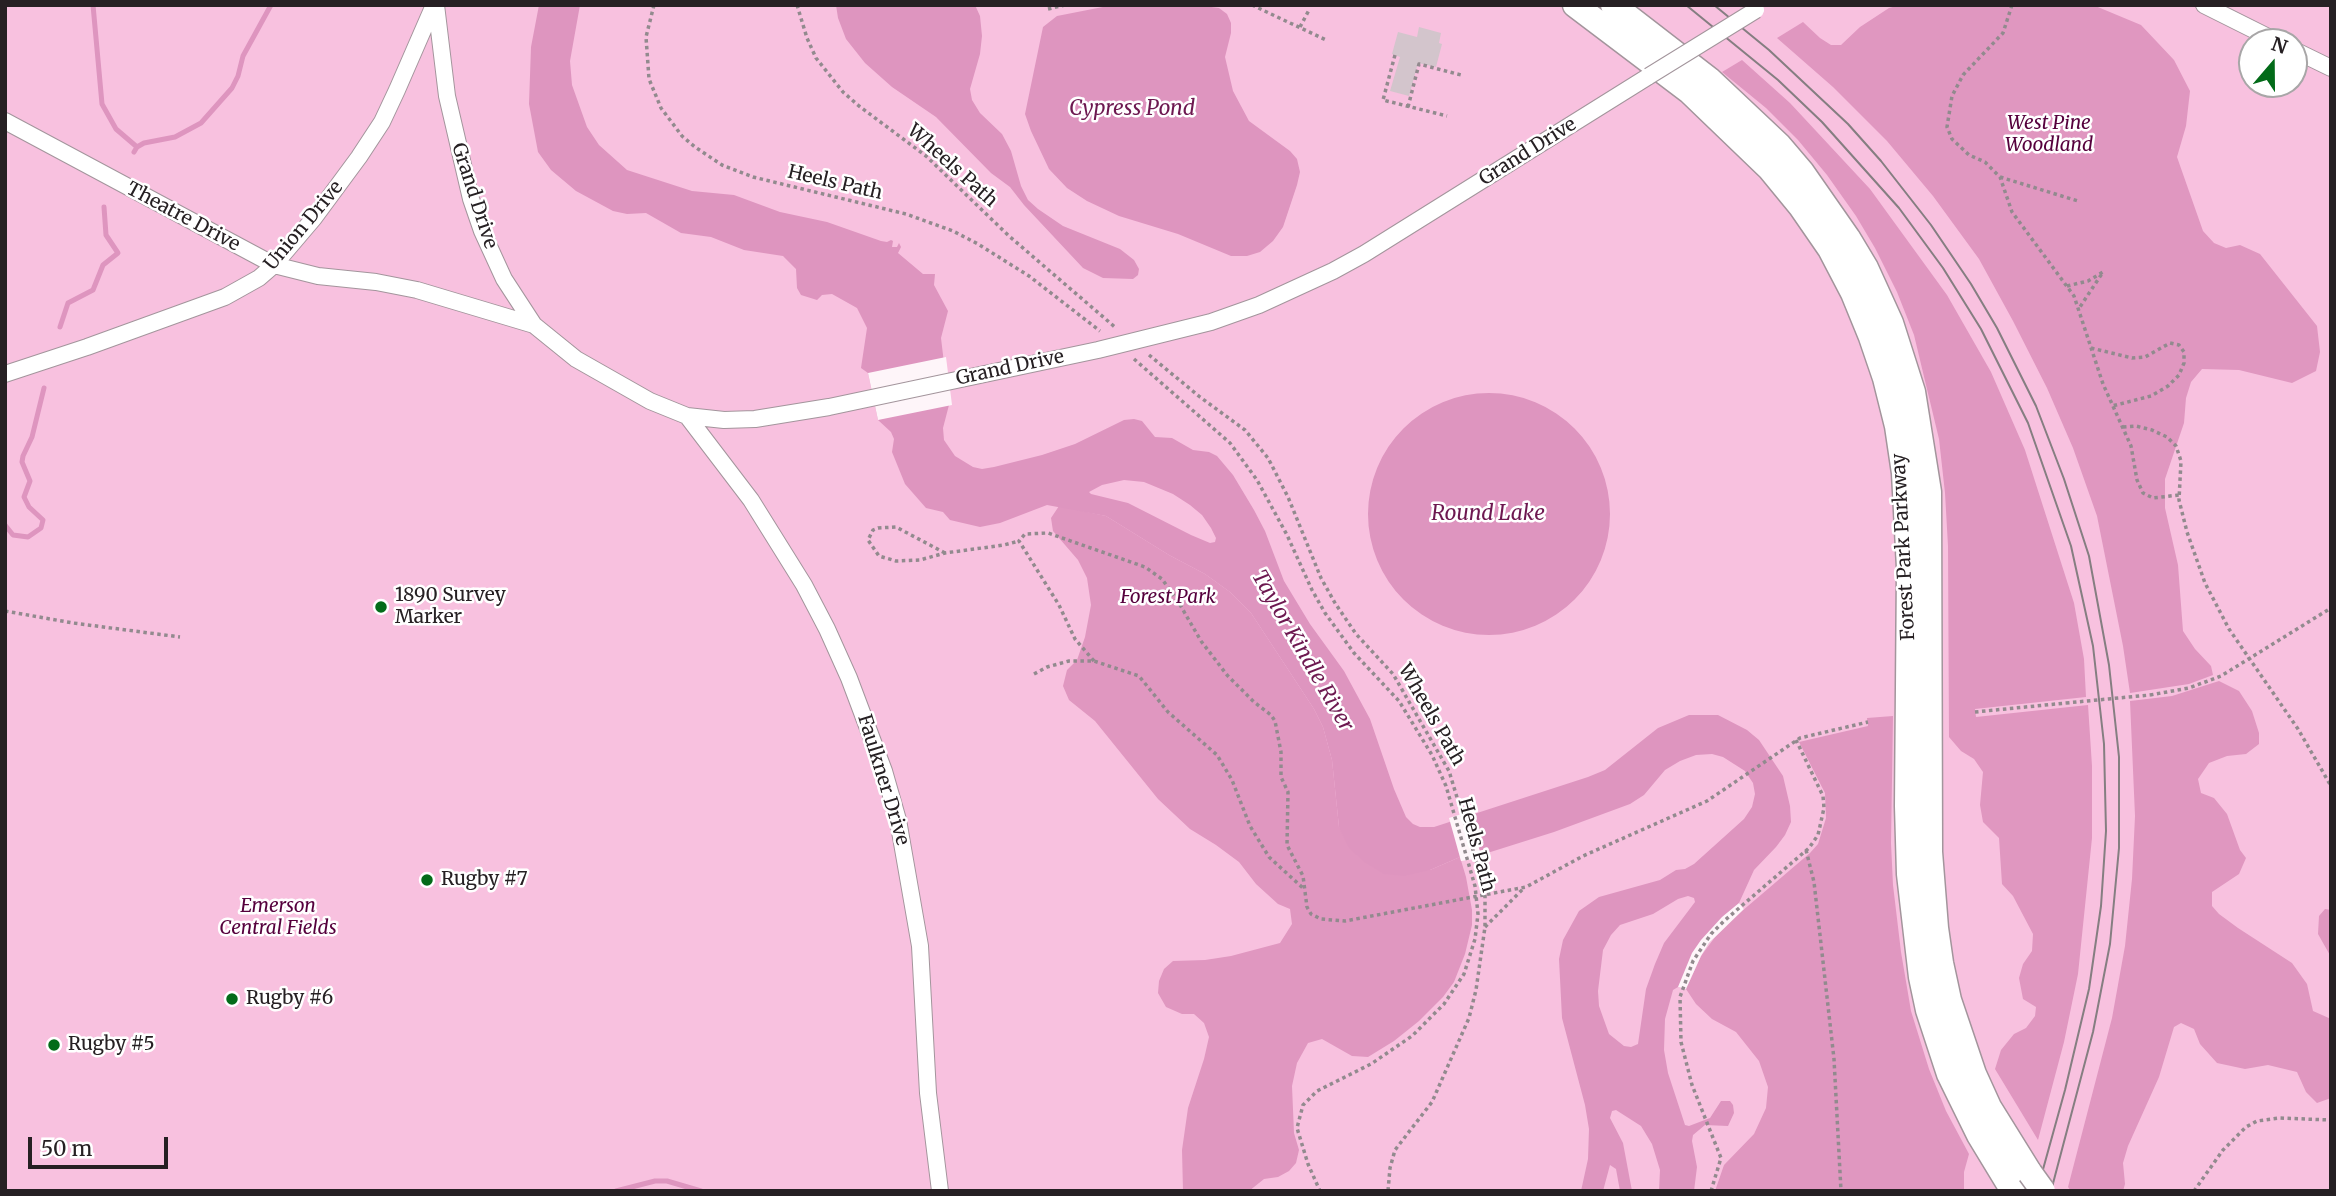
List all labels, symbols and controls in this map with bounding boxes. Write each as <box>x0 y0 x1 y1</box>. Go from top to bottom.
north arrow <box>2238 28 2308 98</box>
text: N <box>2268 31 2291 59</box>
water label: Cypress Pond <box>1069 96 1195 122</box>
street label: Grand Drive <box>1475 113 1581 191</box>
park label: West Pine Woodland <box>2005 113 2093 157</box>
street label: Wheels Path <box>902 120 1002 212</box>
street label: Grand Drive <box>446 140 502 252</box>
street label: Heels Path <box>785 161 885 205</box>
street label: Union Drive <box>260 177 348 275</box>
street label: Theatre Drive <box>122 178 244 256</box>
street label: Grand Drive <box>954 345 1066 391</box>
street label: Forest Park Parkway <box>1888 453 1920 641</box>
water label: Round Lake <box>1431 501 1545 527</box>
water label: Taylor Kindle River <box>1246 566 1358 736</box>
place label: 1890 Survey Marker <box>395 585 506 629</box>
park label: Forest Park <box>1120 587 1216 609</box>
marker: 1890 Survey Marker <box>373 599 389 615</box>
street label: Wheels Path <box>1393 660 1469 770</box>
street label: Faulkner Drive <box>852 712 914 848</box>
street label: Heels Path <box>1452 795 1500 895</box>
place label: Rugby #7 <box>441 869 528 891</box>
marker: Rugby #7 <box>419 872 435 888</box>
park label: Emerson Central Fields <box>219 896 337 940</box>
place label: Rugby #6 <box>246 988 333 1010</box>
marker: Rugby #6 <box>224 991 240 1007</box>
place label: Rugby #5 <box>68 1034 155 1056</box>
marker: Rugby #5 <box>46 1037 62 1053</box>
scale bar <box>32 1122 172 1166</box>
text: 50 m <box>41 1135 92 1162</box>

